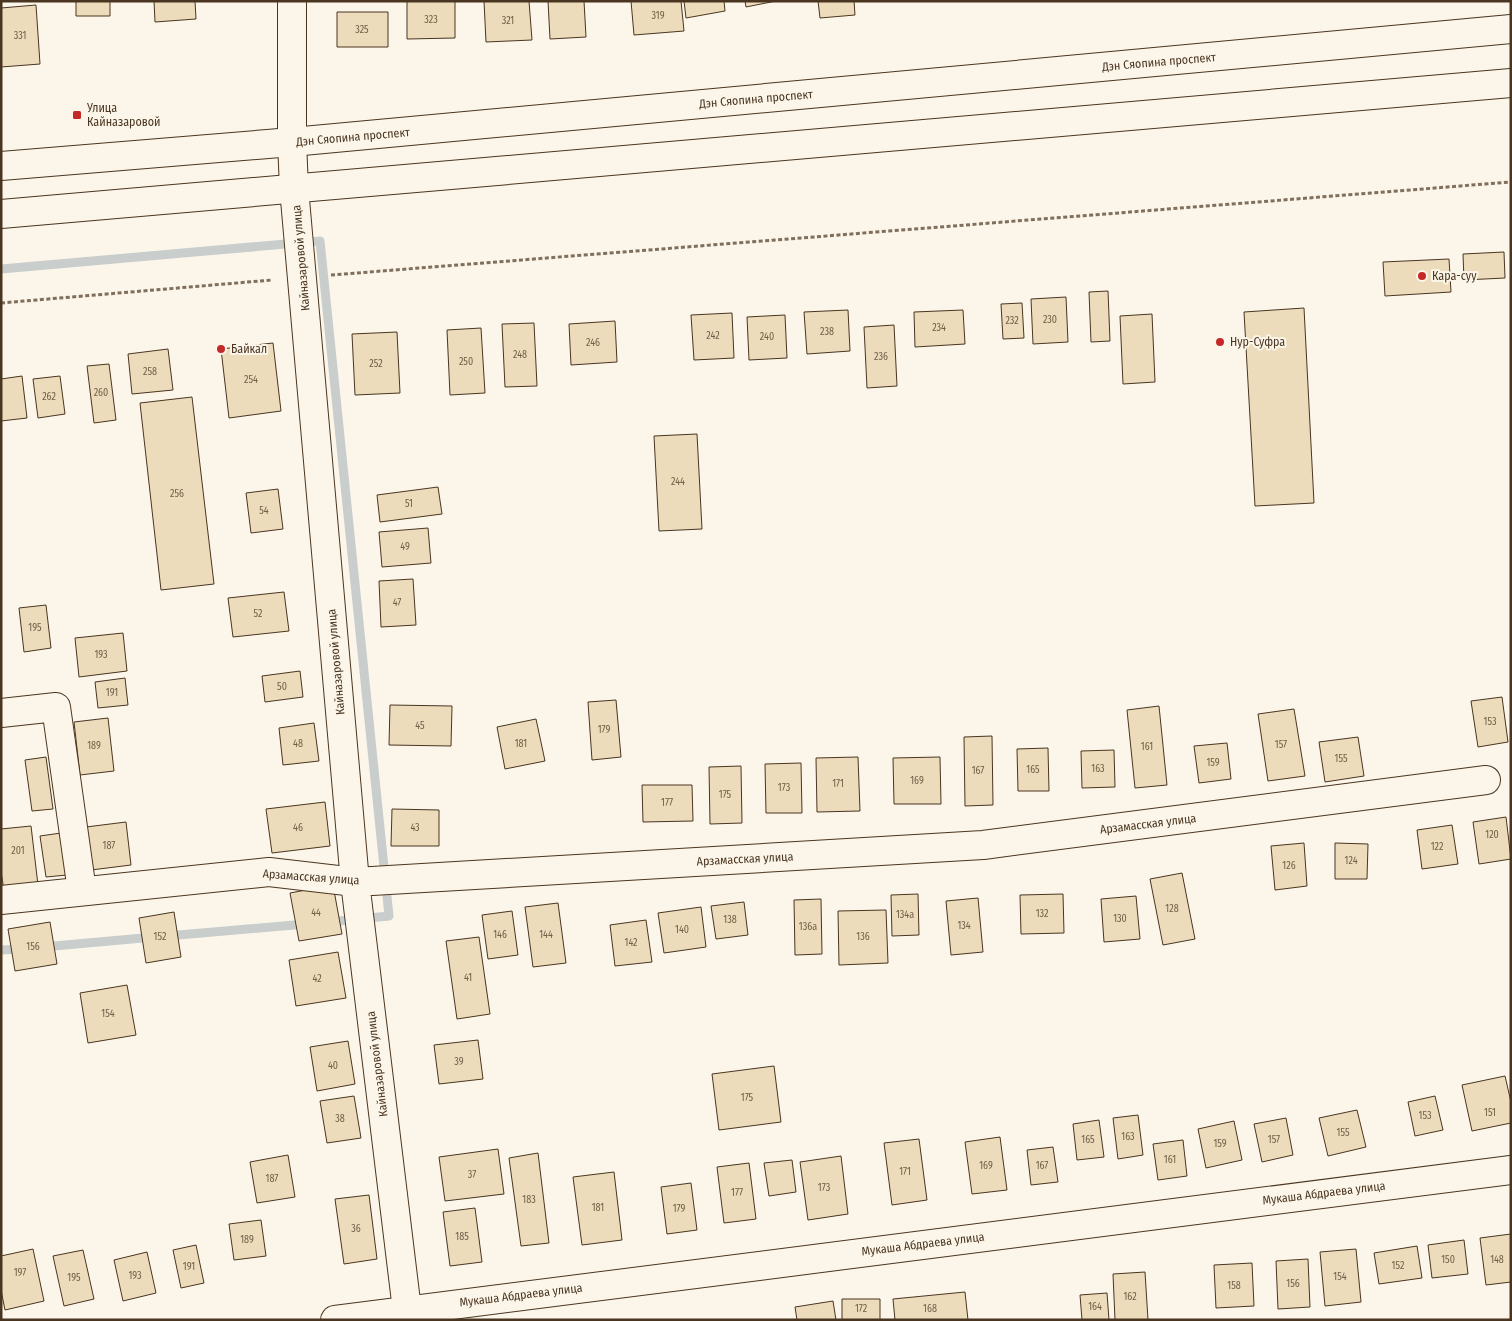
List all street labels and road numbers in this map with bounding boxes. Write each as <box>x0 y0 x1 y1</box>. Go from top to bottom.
street label: Дэн Сяопина проспект <box>1101 50 1217 74</box>
street label: Дэн Сяопина проспект <box>698 87 814 111</box>
street label: Дэн Сяопина проспект <box>295 125 411 149</box>
street label: Кайназаровой улица <box>289 204 313 312</box>
street label: Кайназаровой улица <box>324 608 348 716</box>
street label: Арзамасская улица <box>1099 811 1197 837</box>
street label: Арзамасская улица <box>696 849 794 869</box>
street label: Арзамасская улица <box>262 867 360 887</box>
street label: Кайназаровой улица <box>364 1010 390 1118</box>
street label: Мукаша Абдраева улица <box>1262 1178 1386 1207</box>
street label: Мукаша Абдраева улица <box>861 1229 985 1258</box>
street label: Мукаша Абдраева улица <box>459 1280 583 1309</box>

